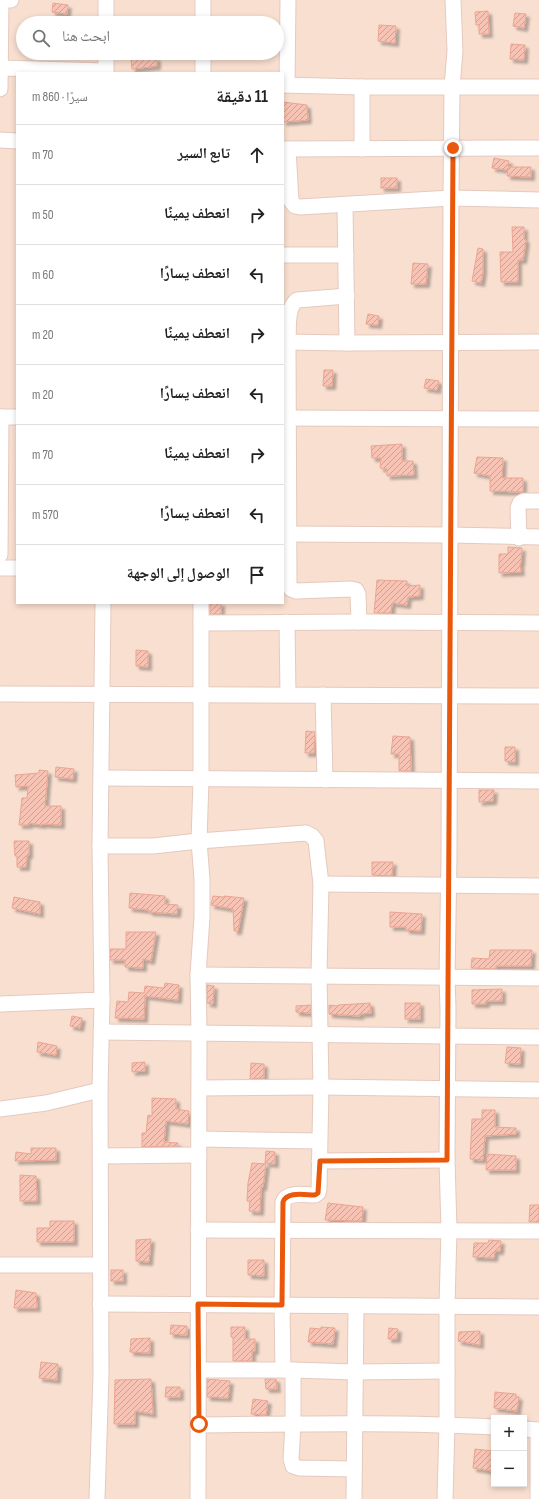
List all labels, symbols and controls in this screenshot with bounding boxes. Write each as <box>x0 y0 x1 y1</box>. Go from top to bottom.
search box <box>16 16 284 60</box>
icon: search <box>30 27 52 49</box>
text: ابحث هنا <box>62 27 110 46</box>
text: 11 دقيقة <box>216 87 268 107</box>
text: سيرًا · 860 m <box>32 89 88 105</box>
route end <box>444 139 462 157</box>
text: تابع السير <box>178 144 230 163</box>
icon: ahead <box>246 144 268 166</box>
text: 70 m <box>32 147 53 163</box>
text: انعطف يمينًا <box>164 204 230 223</box>
icon: right <box>246 204 268 226</box>
text: 50 m <box>32 207 53 223</box>
text: انعطف يسارًا <box>160 264 230 283</box>
icon: left <box>246 264 268 286</box>
text: 60 m <box>32 267 54 283</box>
text: انعطف يمينًا <box>164 324 230 343</box>
icon: right <box>246 324 268 346</box>
text: 20 m <box>32 327 54 343</box>
text: انعطف يسارًا <box>160 384 230 403</box>
icon: left <box>246 384 268 406</box>
text: 20 m <box>32 387 54 403</box>
text: انعطف يمينًا <box>164 444 230 463</box>
icon: right <box>246 444 268 466</box>
text: 70 m <box>32 447 53 463</box>
text: انعطف يسارًا <box>160 504 230 523</box>
icon: left <box>246 504 268 526</box>
text: 570 m <box>32 507 59 523</box>
text: الوصول إلى الوجهة <box>127 564 230 583</box>
icon: arrive <box>246 564 268 586</box>
route start <box>190 1415 208 1433</box>
map controls <box>491 1415 527 1487</box>
button: + <box>491 1415 527 1451</box>
button: − <box>491 1451 527 1487</box>

